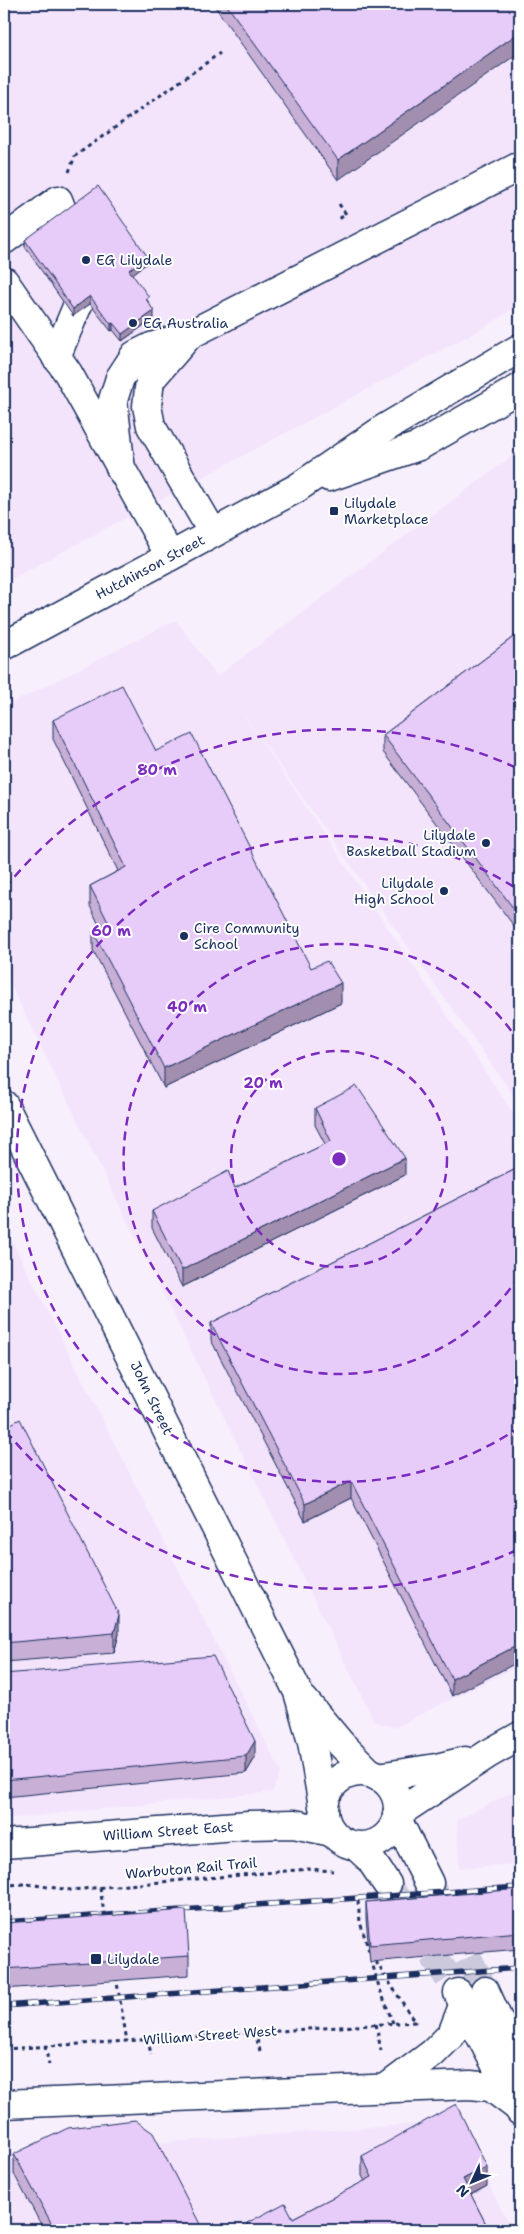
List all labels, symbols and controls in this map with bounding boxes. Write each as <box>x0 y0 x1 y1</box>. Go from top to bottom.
place label: EG Lilydale <box>96 251 172 269</box>
marker: EG Lilydale <box>80 254 92 266</box>
place label: EG Australia <box>143 314 229 332</box>
marker: EG Australia <box>127 317 139 329</box>
place label: Lilydale Marketplace <box>344 494 429 528</box>
marker: Lilydale Marketplace <box>328 505 340 517</box>
street label: Hutchinson Street <box>92 531 208 603</box>
text: 80 m <box>137 760 177 780</box>
place label: Lilydale Basketball Stadium <box>346 826 476 860</box>
marker: Lilydale Basketball Stadium <box>480 837 492 849</box>
place label: Lilydale High School <box>354 874 435 908</box>
marker: Lilydale High School <box>438 885 450 897</box>
place label: Cire Community School <box>194 919 300 953</box>
text: 60 m <box>91 921 131 941</box>
marker: Cire Community School <box>178 930 190 942</box>
text: 40 m <box>167 997 207 1017</box>
text: 20 m <box>243 1073 283 1093</box>
centre of rings <box>330 1150 348 1168</box>
street label: John Street <box>126 1358 178 1438</box>
street label: William Street East <box>102 1817 234 1845</box>
street label: Warbuton Rail Trail <box>124 1853 258 1883</box>
place label: Lilydale <box>107 1950 160 1968</box>
marker: Lilydale <box>89 1952 103 1966</box>
street label: William Street West <box>142 2021 278 2049</box>
north arrow <box>446 2156 496 2206</box>
text: N <box>452 2181 473 2201</box>

